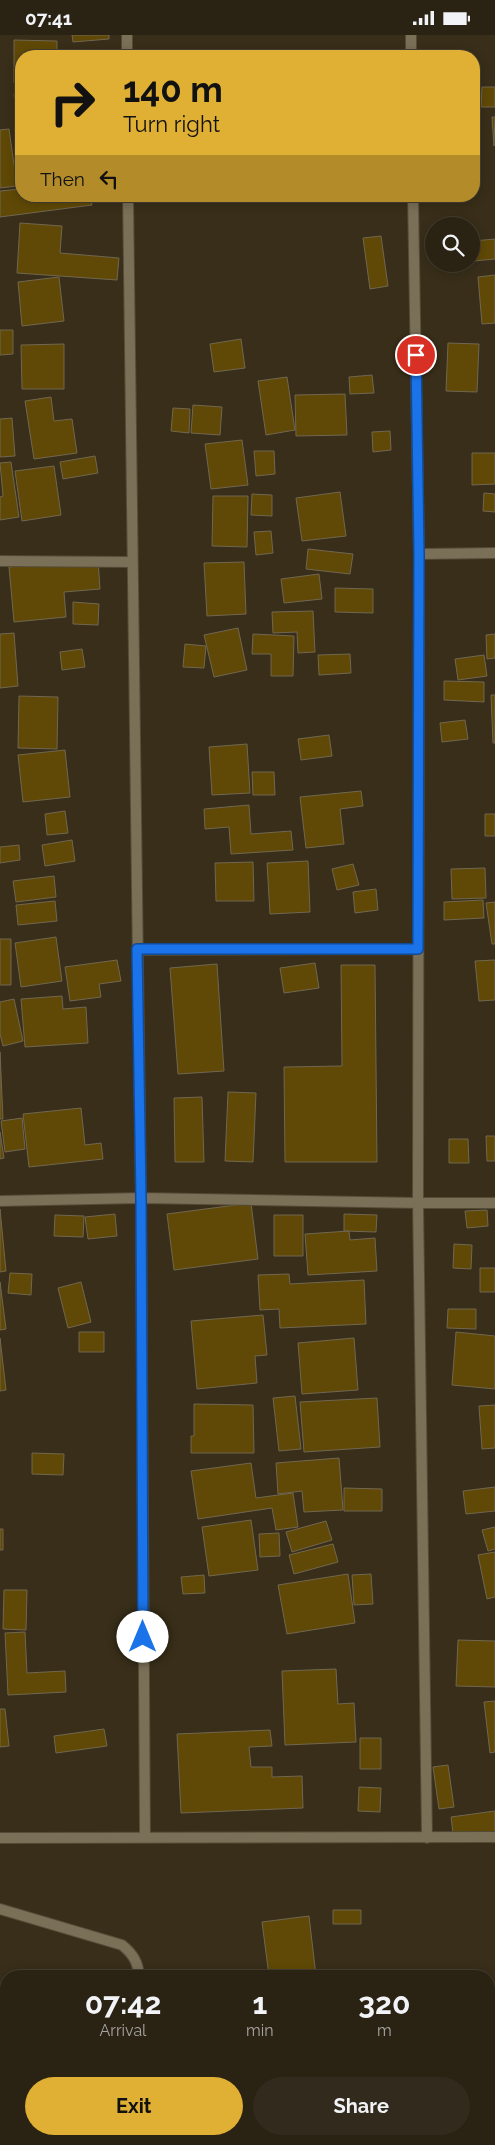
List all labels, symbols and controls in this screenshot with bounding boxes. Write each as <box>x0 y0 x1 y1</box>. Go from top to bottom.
text: 07:41 <box>25 7 72 29</box>
text: 140 m <box>123 69 223 110</box>
icon: right <box>40 70 105 135</box>
text: Turn right <box>123 111 220 137</box>
icon: left <box>95 165 123 193</box>
text: Then <box>40 168 85 190</box>
map controls <box>425 217 480 272</box>
button: search <box>425 217 480 272</box>
pin <box>395 334 437 376</box>
icon: arrive <box>402 341 430 369</box>
position arrow <box>116 1610 168 1662</box>
text: 07:42 <box>85 1986 161 2021</box>
text: 1 <box>252 1986 267 2021</box>
text: 320 <box>358 1986 410 2021</box>
text: Arrival <box>100 2021 146 2040</box>
text: min <box>246 2021 274 2040</box>
text: m <box>377 2021 392 2040</box>
button: Exit <box>25 2077 243 2135</box>
button: Share <box>253 2077 470 2135</box>

